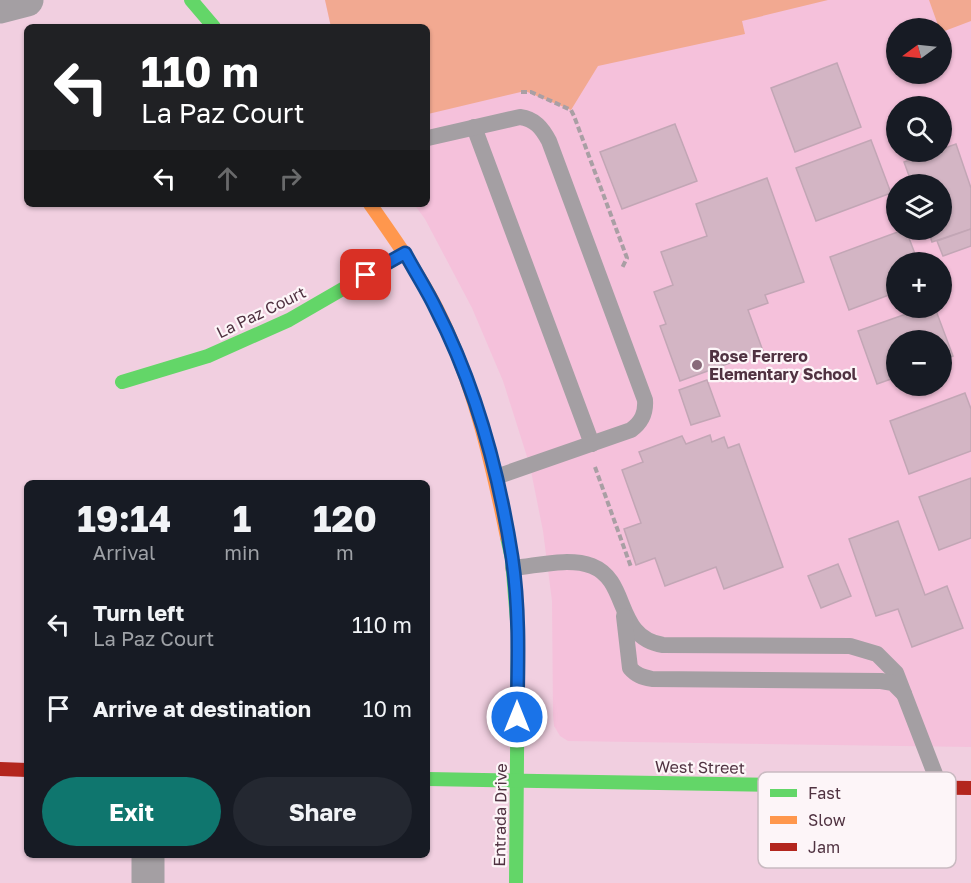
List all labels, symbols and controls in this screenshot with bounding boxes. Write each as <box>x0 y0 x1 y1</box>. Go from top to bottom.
north arrow <box>886 18 952 84</box>
map controls <box>886 18 952 396</box>
text: 110 m <box>141 46 259 96</box>
icon: left <box>42 48 120 126</box>
button: search <box>886 96 952 162</box>
text: La Paz Court <box>141 97 305 129</box>
icon: left <box>148 162 181 195</box>
icon: ahead <box>211 162 244 195</box>
icon: right <box>274 162 307 195</box>
button: layers <box>886 174 952 240</box>
pin <box>340 249 391 300</box>
button: + <box>886 252 952 318</box>
icon: arrive <box>349 258 382 291</box>
street label: La Paz Court <box>213 282 309 342</box>
button: − <box>886 330 952 396</box>
place label: Rose Ferrero Elementary School <box>709 346 858 384</box>
marker: Rose Ferrero Elementary School <box>690 358 704 372</box>
text: 19:14 <box>77 497 171 540</box>
text: 1 <box>233 497 251 540</box>
text: 120 <box>313 497 377 540</box>
text: Arrival <box>93 540 156 564</box>
text: min <box>224 540 260 564</box>
text: m <box>336 540 354 564</box>
text: Turn left <box>93 599 184 626</box>
icon: left <box>42 608 75 641</box>
text: 110 m <box>352 611 412 638</box>
text: La Paz Court <box>93 626 214 650</box>
position arrow <box>485 685 549 749</box>
icon: arrive <box>42 692 75 725</box>
text: Arrive at destination <box>93 695 311 722</box>
text: 10 m <box>363 695 412 722</box>
street label: West Street <box>655 756 745 778</box>
street label: Entrada Drive <box>489 763 511 867</box>
legend <box>758 772 956 868</box>
button: Exit <box>42 777 221 846</box>
button: Share <box>233 777 412 846</box>
text: Fast <box>808 783 841 803</box>
text: Slow <box>808 810 846 830</box>
text: Jam <box>808 837 840 857</box>

